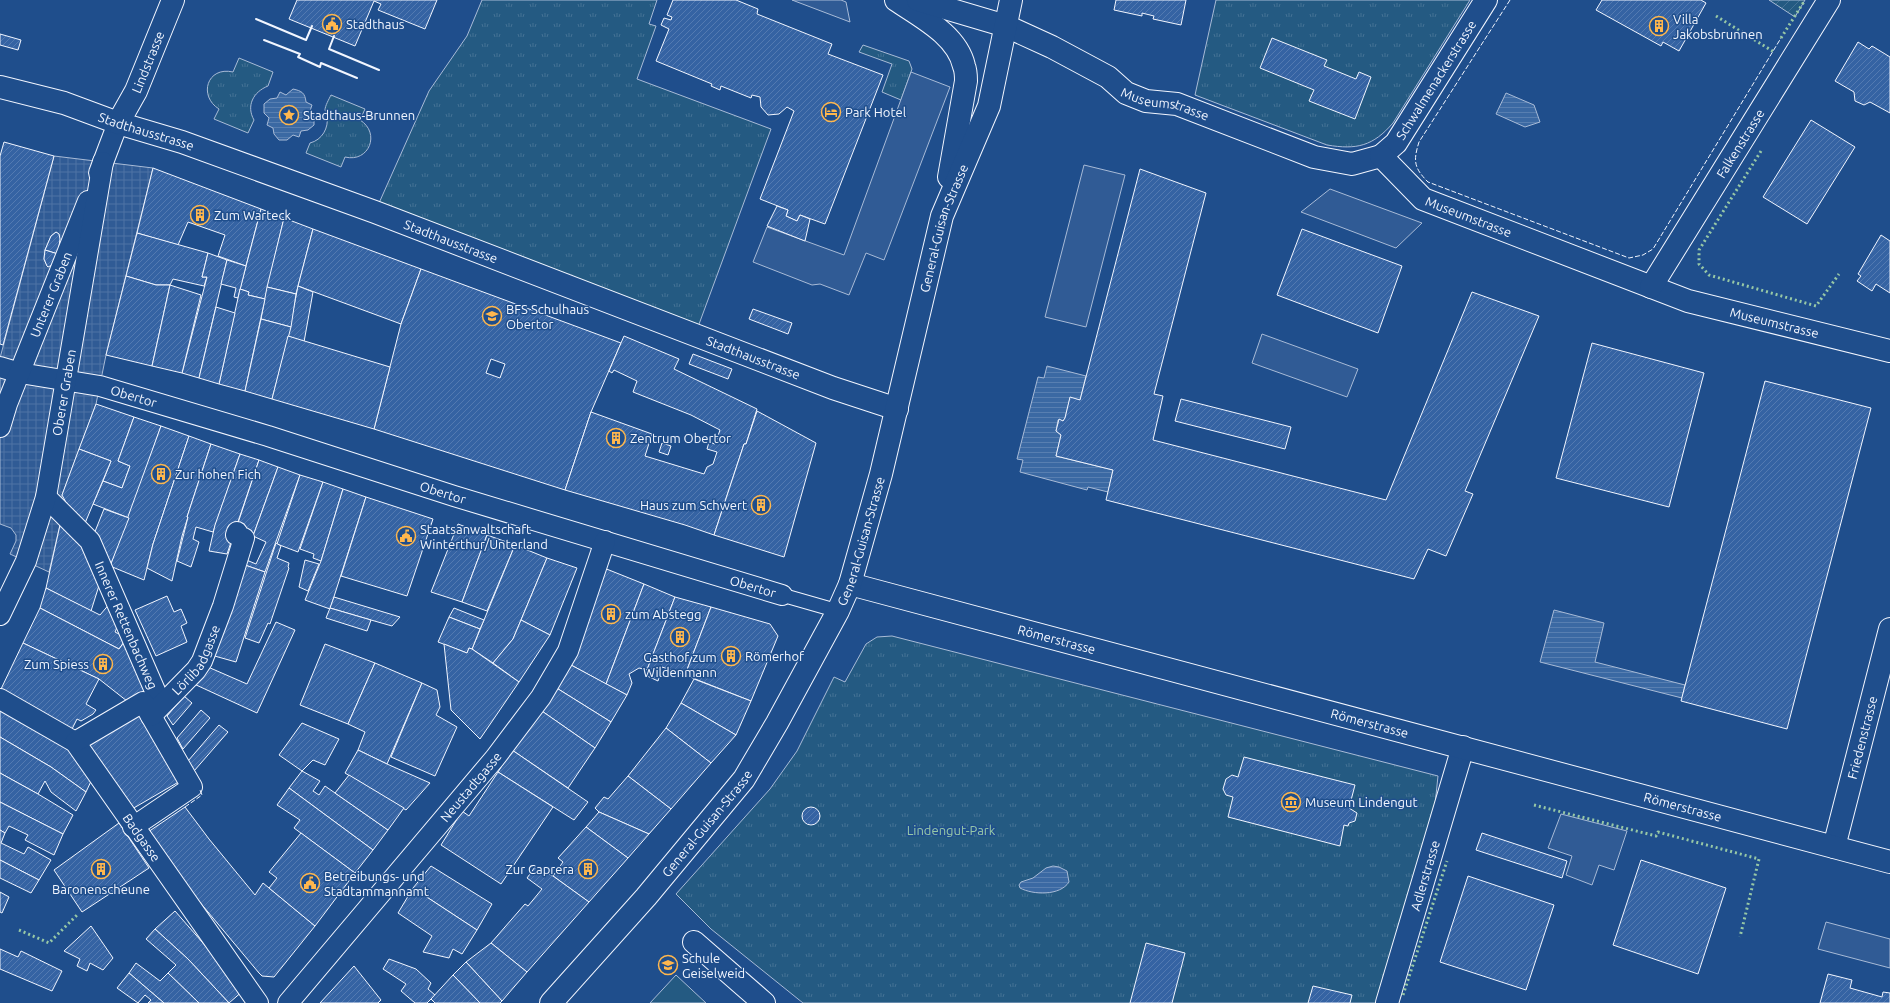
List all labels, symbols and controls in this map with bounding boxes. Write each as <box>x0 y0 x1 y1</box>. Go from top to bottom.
place label: Villa Jakobsbrunnen <box>1673 12 1763 41</box>
public building icon: Stadthaus <box>321 13 343 35</box>
building icon: Villa Jakobsbrunnen <box>1648 15 1670 37</box>
place label: Stadthaus <box>346 17 405 31</box>
street label: Schwalmenackerstrasse <box>1393 18 1479 142</box>
street label: Lindstrasse <box>129 29 167 95</box>
street label: Museumstrasse <box>1119 85 1211 123</box>
hotel icon: Park Hotel <box>820 101 842 123</box>
place icon: Stadthaus-Brunnen <box>278 104 300 126</box>
place label: Park Hotel <box>845 105 907 119</box>
street label: Falkenstrasse <box>1713 106 1767 180</box>
place label: Stadthaus-Brunnen <box>303 108 415 122</box>
street label: Stadthausstrasse <box>97 109 196 153</box>
street label: General-Guisan-Strasse <box>917 162 970 294</box>
street label: Museumstrasse <box>1424 194 1514 239</box>
building icon: Zum Warteck <box>189 204 211 226</box>
place label: Zum Warteck <box>214 208 292 222</box>
street label: Stadthausstrasse <box>402 217 500 266</box>
street label: Unterer Graben <box>27 250 74 339</box>
place label: BFS Schulhaus Obertor <box>506 302 590 331</box>
school or university icon: BFS Schulhaus Obertor <box>481 305 503 327</box>
street label: Museumstrasse <box>1728 305 1820 340</box>
street label: Stadthausstrasse <box>704 333 802 382</box>
street label: Oberer Graben <box>50 348 78 437</box>
street label: Obertor <box>109 383 158 410</box>
building icon: Zentrum Obertor <box>605 427 627 449</box>
place label: Zentrum Obertor <box>630 431 731 445</box>
building icon: Zur hohen Fich <box>150 463 172 485</box>
place label: Zur hohen Fich <box>175 467 261 481</box>
street label: General-Guisan-Strasse <box>834 475 887 608</box>
street label: Obertor <box>418 478 468 506</box>
building icon: Haus zum Schwert <box>750 494 772 516</box>
place label: Haus zum Schwert <box>640 498 747 512</box>
place label: Staatsanwaltschaft Winterthur/Unterland <box>420 522 548 551</box>
public building icon: Staatsanwaltschaft Winterthur/Unterland <box>395 525 417 547</box>
street label: Innerer Rettenbachweg <box>93 559 160 691</box>
street label: Obertor <box>728 573 778 600</box>
building icon: zum Abstegg <box>600 603 622 625</box>
place label: zum Abstegg <box>625 607 702 621</box>
street label: Römerstrasse <box>1016 622 1097 656</box>
street label: Lörlibadgasse <box>169 623 222 697</box>
building icon: Gasthof zum Wildenmann <box>669 626 691 648</box>
building icon: Römerhof <box>720 645 742 667</box>
place label: Römerhof <box>745 649 804 663</box>
place label: Gasthof zum Wildenmann <box>643 650 717 679</box>
building icon: Zum Spiess <box>92 653 114 675</box>
place label: Zum Spiess <box>24 657 89 671</box>
street label: Friedenstrasse <box>1845 695 1879 780</box>
street label: Römerstrasse <box>1329 706 1410 740</box>
street label: Neustadtgasse <box>437 749 504 824</box>
street label: General-Guisan-Strasse <box>659 767 755 879</box>
street label: Römerstrasse <box>1642 790 1723 824</box>
museum icon: Museum Lindengut <box>1280 791 1302 813</box>
place label: Museum Lindengut <box>1305 795 1418 809</box>
street label: Badgasse <box>120 811 163 864</box>
park label: Lindengut-Park <box>907 823 996 837</box>
street label: Adlerstrasse <box>1408 839 1442 912</box>
building icon: Baronenscheune <box>90 858 112 880</box>
building icon: Zur Caprera <box>577 858 599 880</box>
place label: Zur Caprera <box>505 862 574 876</box>
place label: Betreibungs- und Stadtammannamt <box>324 869 429 898</box>
public building icon: Betreibungs- und Stadtammannamt <box>299 872 321 894</box>
place label: Baronenscheune <box>52 882 150 896</box>
place label: Schule Geiselweid <box>682 951 745 980</box>
school or university icon: Schule Geiselweid <box>657 954 679 976</box>

